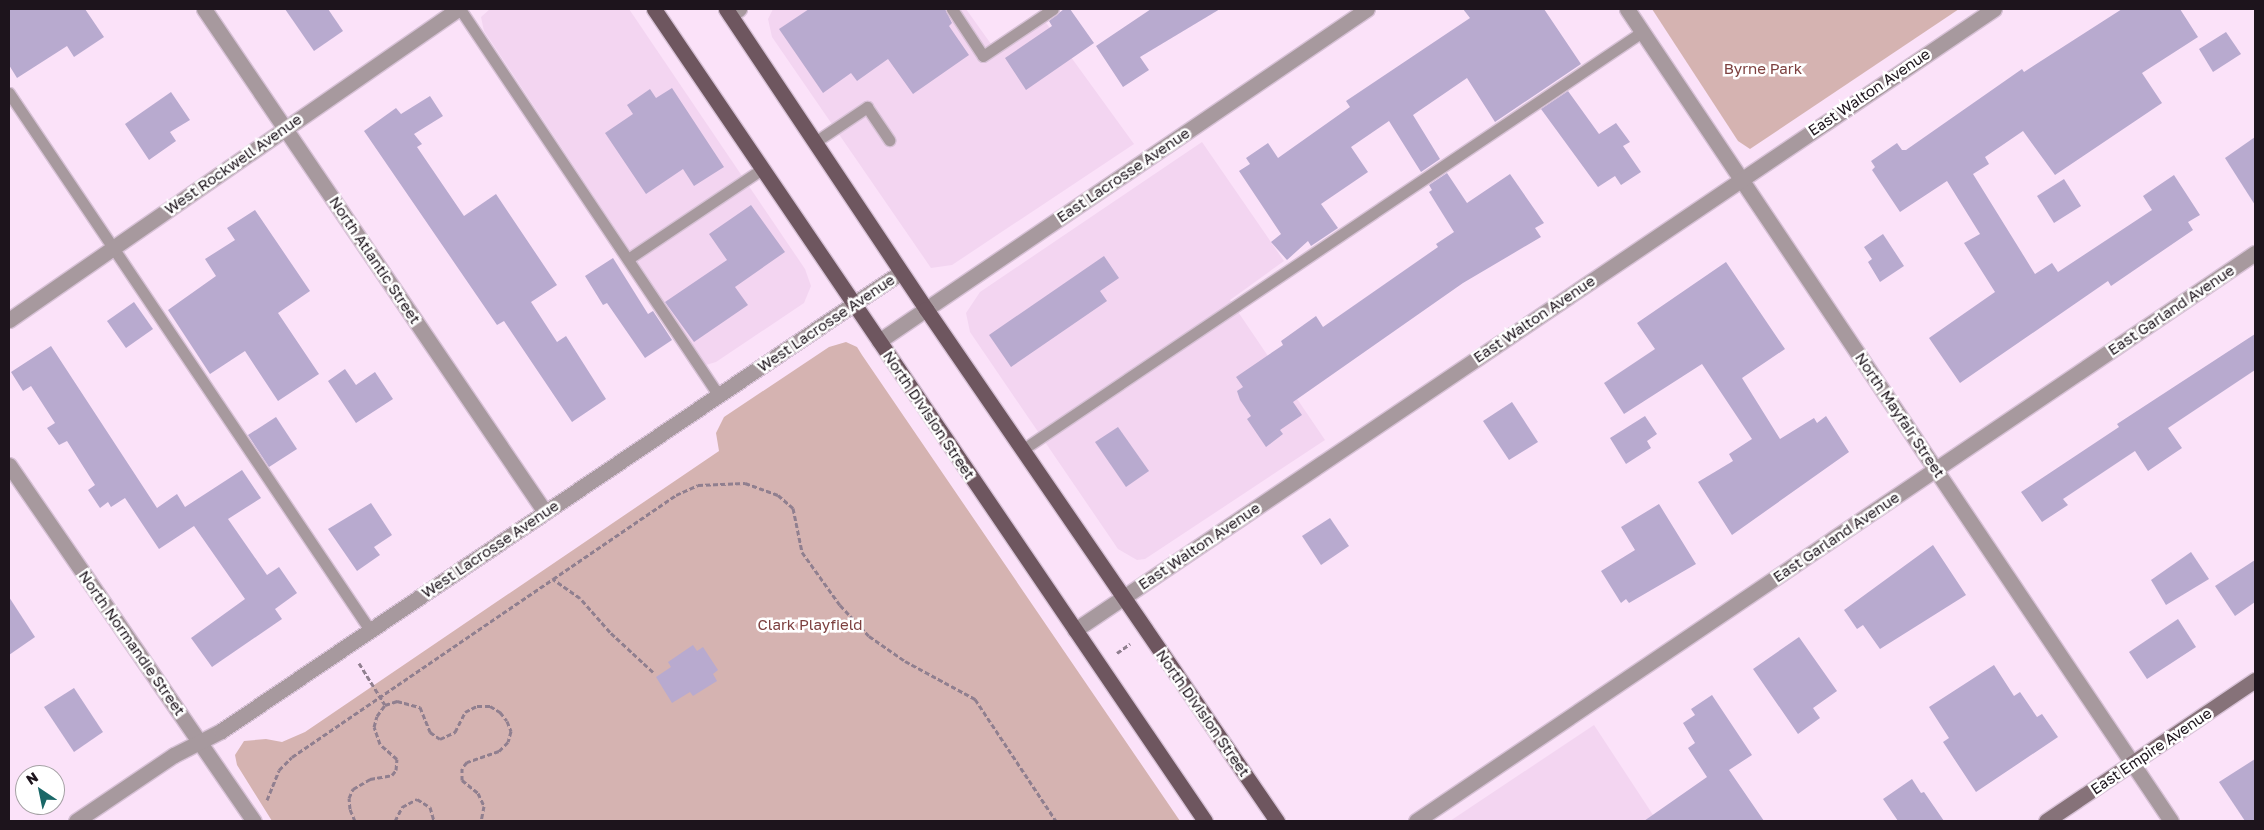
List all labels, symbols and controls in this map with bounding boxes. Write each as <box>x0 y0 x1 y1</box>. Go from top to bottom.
street label: East Walton Avenue <box>1805 45 1933 139</box>
park label: Byrne Park <box>1724 60 1802 78</box>
street label: West Rockwell Avenue <box>161 110 305 218</box>
street label: East Lacrosse Avenue <box>1053 124 1193 226</box>
street label: North Atlantic Street <box>326 193 424 327</box>
street label: East Garland Avenue <box>2104 261 2238 359</box>
street label: West Lacrosse Avenue <box>754 270 898 376</box>
street label: East Walton Avenue <box>1470 272 1598 366</box>
street label: North Division Street <box>879 347 979 483</box>
street label: North Mayfair Street <box>1851 349 1949 481</box>
street label: East Garland Avenue <box>1769 488 1903 586</box>
street label: West Lacrosse Avenue <box>418 496 562 602</box>
street label: East Walton Avenue <box>1135 499 1263 593</box>
street label: North Normandie Street <box>75 567 189 719</box>
park label: Clark Playfield <box>757 616 863 634</box>
street label: North Division Street <box>1152 646 1254 780</box>
street label: East Empire Avenue <box>2087 704 2215 798</box>
north arrow <box>15 765 65 815</box>
text: N <box>23 768 41 788</box>

